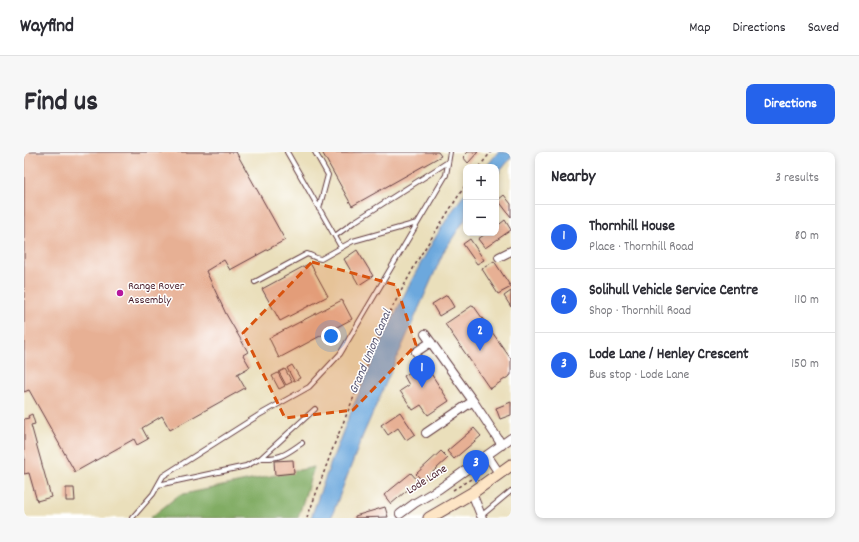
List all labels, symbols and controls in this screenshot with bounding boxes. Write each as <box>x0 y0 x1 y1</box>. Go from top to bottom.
text: Wayfind <box>20 14 74 41</box>
text: Map <box>689 18 711 38</box>
text: Directions <box>733 18 786 38</box>
text: Saved <box>808 18 839 38</box>
text: Find us <box>24 84 98 124</box>
button: Directions <box>746 84 835 124</box>
map controls <box>463 164 499 236</box>
button: + <box>463 164 499 200</box>
text: Nearby <box>551 166 595 190</box>
text: 3 results <box>775 169 819 188</box>
button: − <box>463 200 499 236</box>
text: Thornhill House <box>589 216 675 238</box>
text: 1 <box>563 227 565 246</box>
text: 80 m <box>795 227 819 246</box>
text: Place · Thornhill Road <box>589 238 694 257</box>
place label: Range Rover Assembly <box>128 278 185 309</box>
text: Solihull Vehicle Service Centre <box>589 280 758 302</box>
marker: Range Rover Assembly <box>115 288 125 298</box>
text: 2 <box>561 291 567 310</box>
text: 110 m <box>794 291 819 310</box>
text: Shop · Thornhill Road <box>589 302 691 321</box>
water label: Grand Union Canal <box>345 306 398 397</box>
pin: 2 <box>467 318 493 351</box>
your location <box>321 326 341 346</box>
text: Lode Lane / Henley Crescent <box>589 344 749 366</box>
pin: 1 <box>409 355 435 388</box>
text: 3 <box>561 355 567 374</box>
text: 150 m <box>791 355 819 374</box>
text: Bus stop · Lode Lane <box>589 366 689 385</box>
pin: 3 <box>463 450 489 483</box>
street label: Lode Lane <box>403 461 451 499</box>

